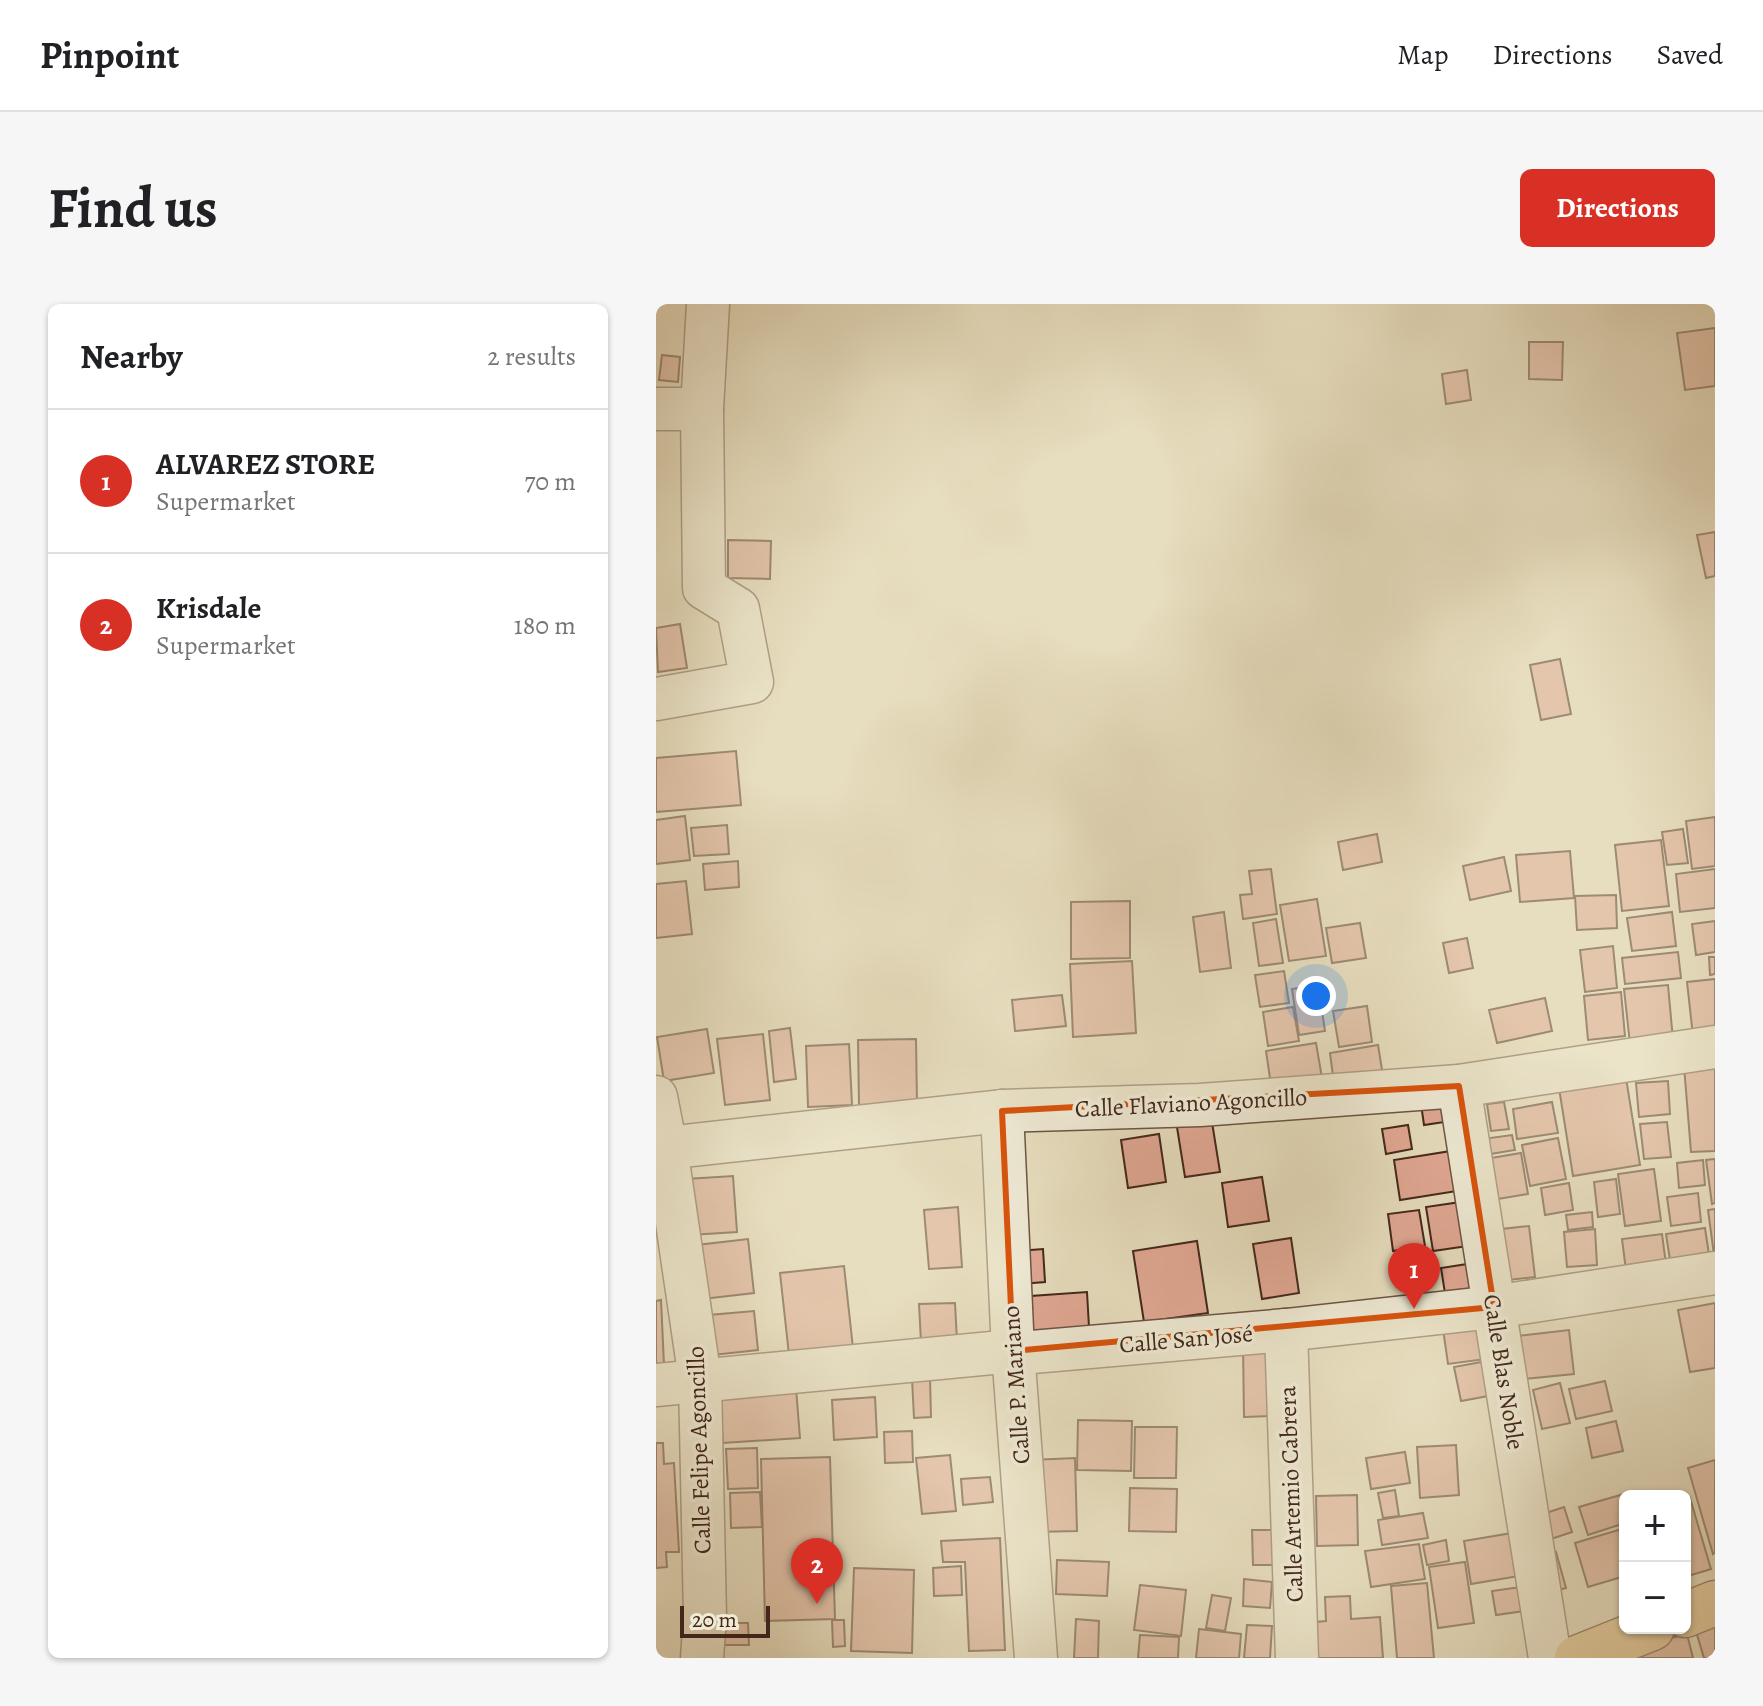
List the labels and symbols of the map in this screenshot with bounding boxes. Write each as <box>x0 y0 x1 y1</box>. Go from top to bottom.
your location <box>1296 976 1336 1016</box>
street label: Calle Flaviano Agoncillo <box>1074 1081 1308 1125</box>
pin: 1 <box>1388 1243 1440 1309</box>
street label: Calle Blas Noble <box>1476 1292 1532 1452</box>
street label: Calle P. Mariano <box>995 1305 1037 1465</box>
street label: Calle San José <box>1118 1317 1254 1361</box>
street label: Calle Felipe Agoncillo <box>679 1345 719 1554</box>
street label: Calle Artemio Cabrera <box>1271 1384 1311 1603</box>
pin: 2 <box>791 1538 843 1604</box>
scale bar <box>680 1602 770 1638</box>

